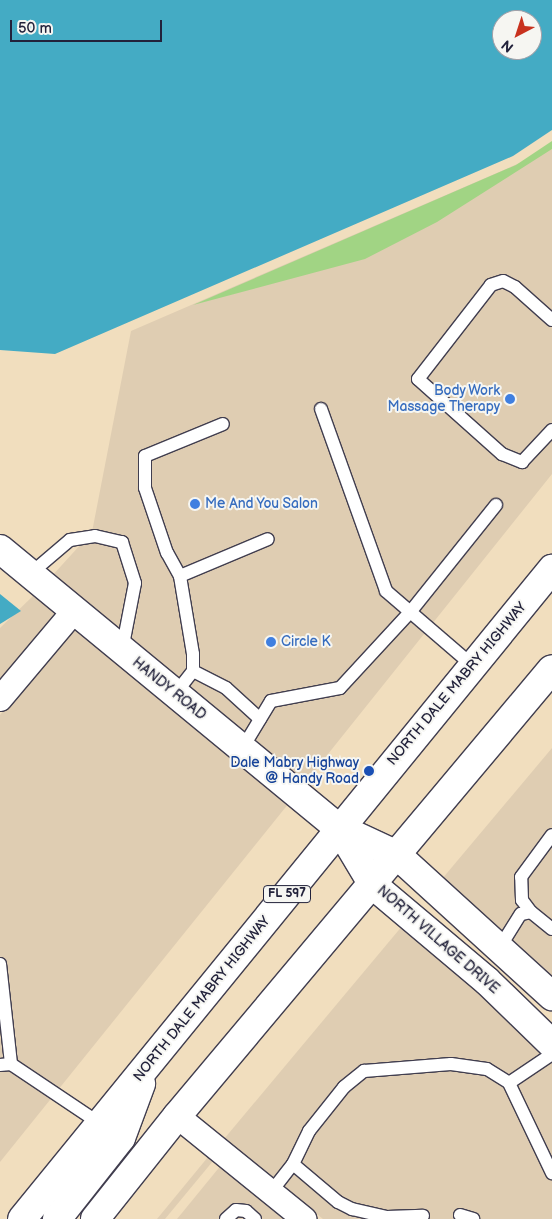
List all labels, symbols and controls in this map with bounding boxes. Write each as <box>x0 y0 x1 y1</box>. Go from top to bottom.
scale bar <box>12 10 165 42</box>
north arrow <box>492 10 542 60</box>
text: 50 m <box>18 19 52 38</box>
text: N <box>498 36 517 56</box>
place label: Body Work Massage Therapy <box>387 383 500 416</box>
marker: Body Work Massage Therapy <box>504 393 516 405</box>
place label: Me And You Salon <box>205 496 319 512</box>
marker: Me And You Salon <box>189 498 201 510</box>
street label: NORTH DALE MABRY HIGHWAY <box>384 599 530 769</box>
place label: Circle K <box>281 634 331 650</box>
marker: Circle K <box>265 636 277 648</box>
street label: HANDY ROAD <box>129 654 209 724</box>
place label: Dale Mabry Highway @ Handy Road <box>229 755 359 788</box>
marker: Dale Mabry Highway @ Handy Road <box>363 765 375 777</box>
street label: NORTH VILLAGE DRIVE <box>373 882 503 998</box>
road number: FL 597 <box>262 884 312 904</box>
street label: NORTH DALE MABRY HIGHWAY <box>130 913 274 1085</box>

